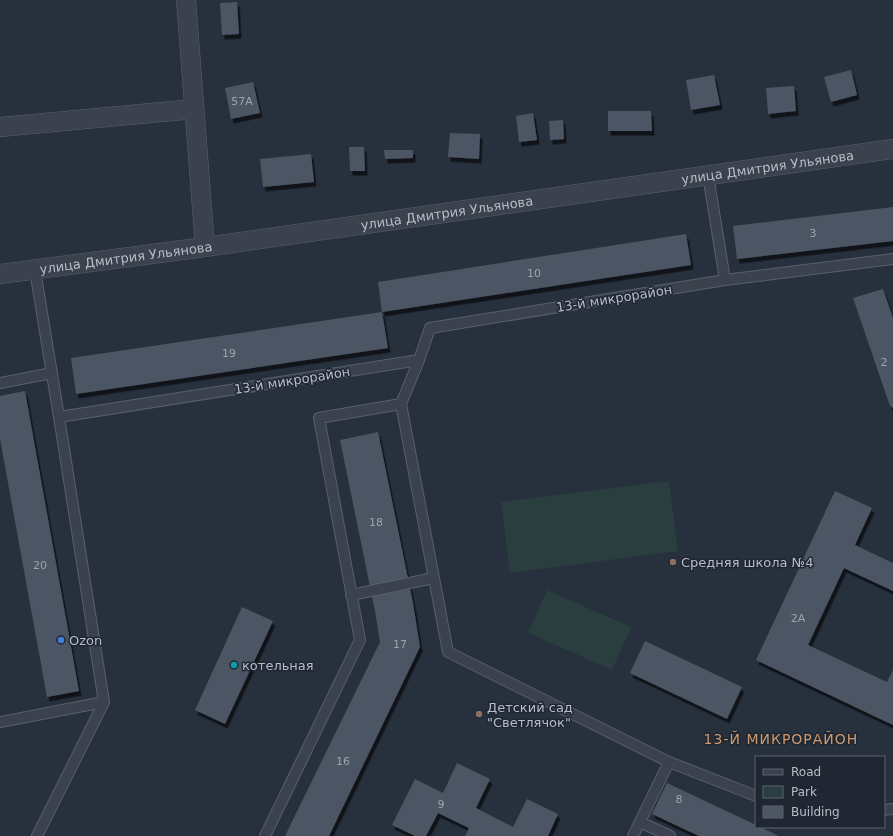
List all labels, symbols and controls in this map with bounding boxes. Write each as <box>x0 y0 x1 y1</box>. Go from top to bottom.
house number: 57А <box>231 95 253 108</box>
street label: улица Дмитрия Ульянова <box>680 148 855 187</box>
street label: улица Дмитрия Ульянова <box>360 193 534 233</box>
house number: 3 <box>810 227 817 240</box>
street label: улица Дмитрия Ульянова <box>39 239 213 277</box>
house number: 10 <box>527 267 541 280</box>
street label: 13-й микрорайон <box>555 282 673 315</box>
house number: 19 <box>222 347 236 360</box>
house number: 2 <box>881 356 888 369</box>
street label: 13-й микрорайон <box>233 364 351 397</box>
house number: 18 <box>369 516 383 529</box>
place label: Средняя школа №4 <box>681 555 814 570</box>
marker: Средняя школа №4 <box>668 557 678 567</box>
house number: 20 <box>33 559 47 572</box>
house number: 2А <box>791 612 806 625</box>
place label: Ozon <box>69 633 102 648</box>
marker: Ozon <box>56 635 66 645</box>
house number: 17 <box>393 638 407 651</box>
place label: котельная <box>242 658 314 673</box>
marker: котельная <box>229 660 239 670</box>
place label: Детский сад "Светлячок" <box>487 700 573 730</box>
marker: Детский сад "Светлячок" <box>474 709 484 719</box>
district label: 13-Й МИКРОРАЙОН <box>704 730 858 747</box>
house number: 16 <box>336 755 350 768</box>
legend <box>755 756 885 828</box>
text: Road <box>791 765 821 779</box>
text: Park <box>791 785 817 799</box>
house number: 8 <box>676 793 683 806</box>
house number: 9 <box>438 798 445 811</box>
text: Building <box>791 805 840 819</box>

